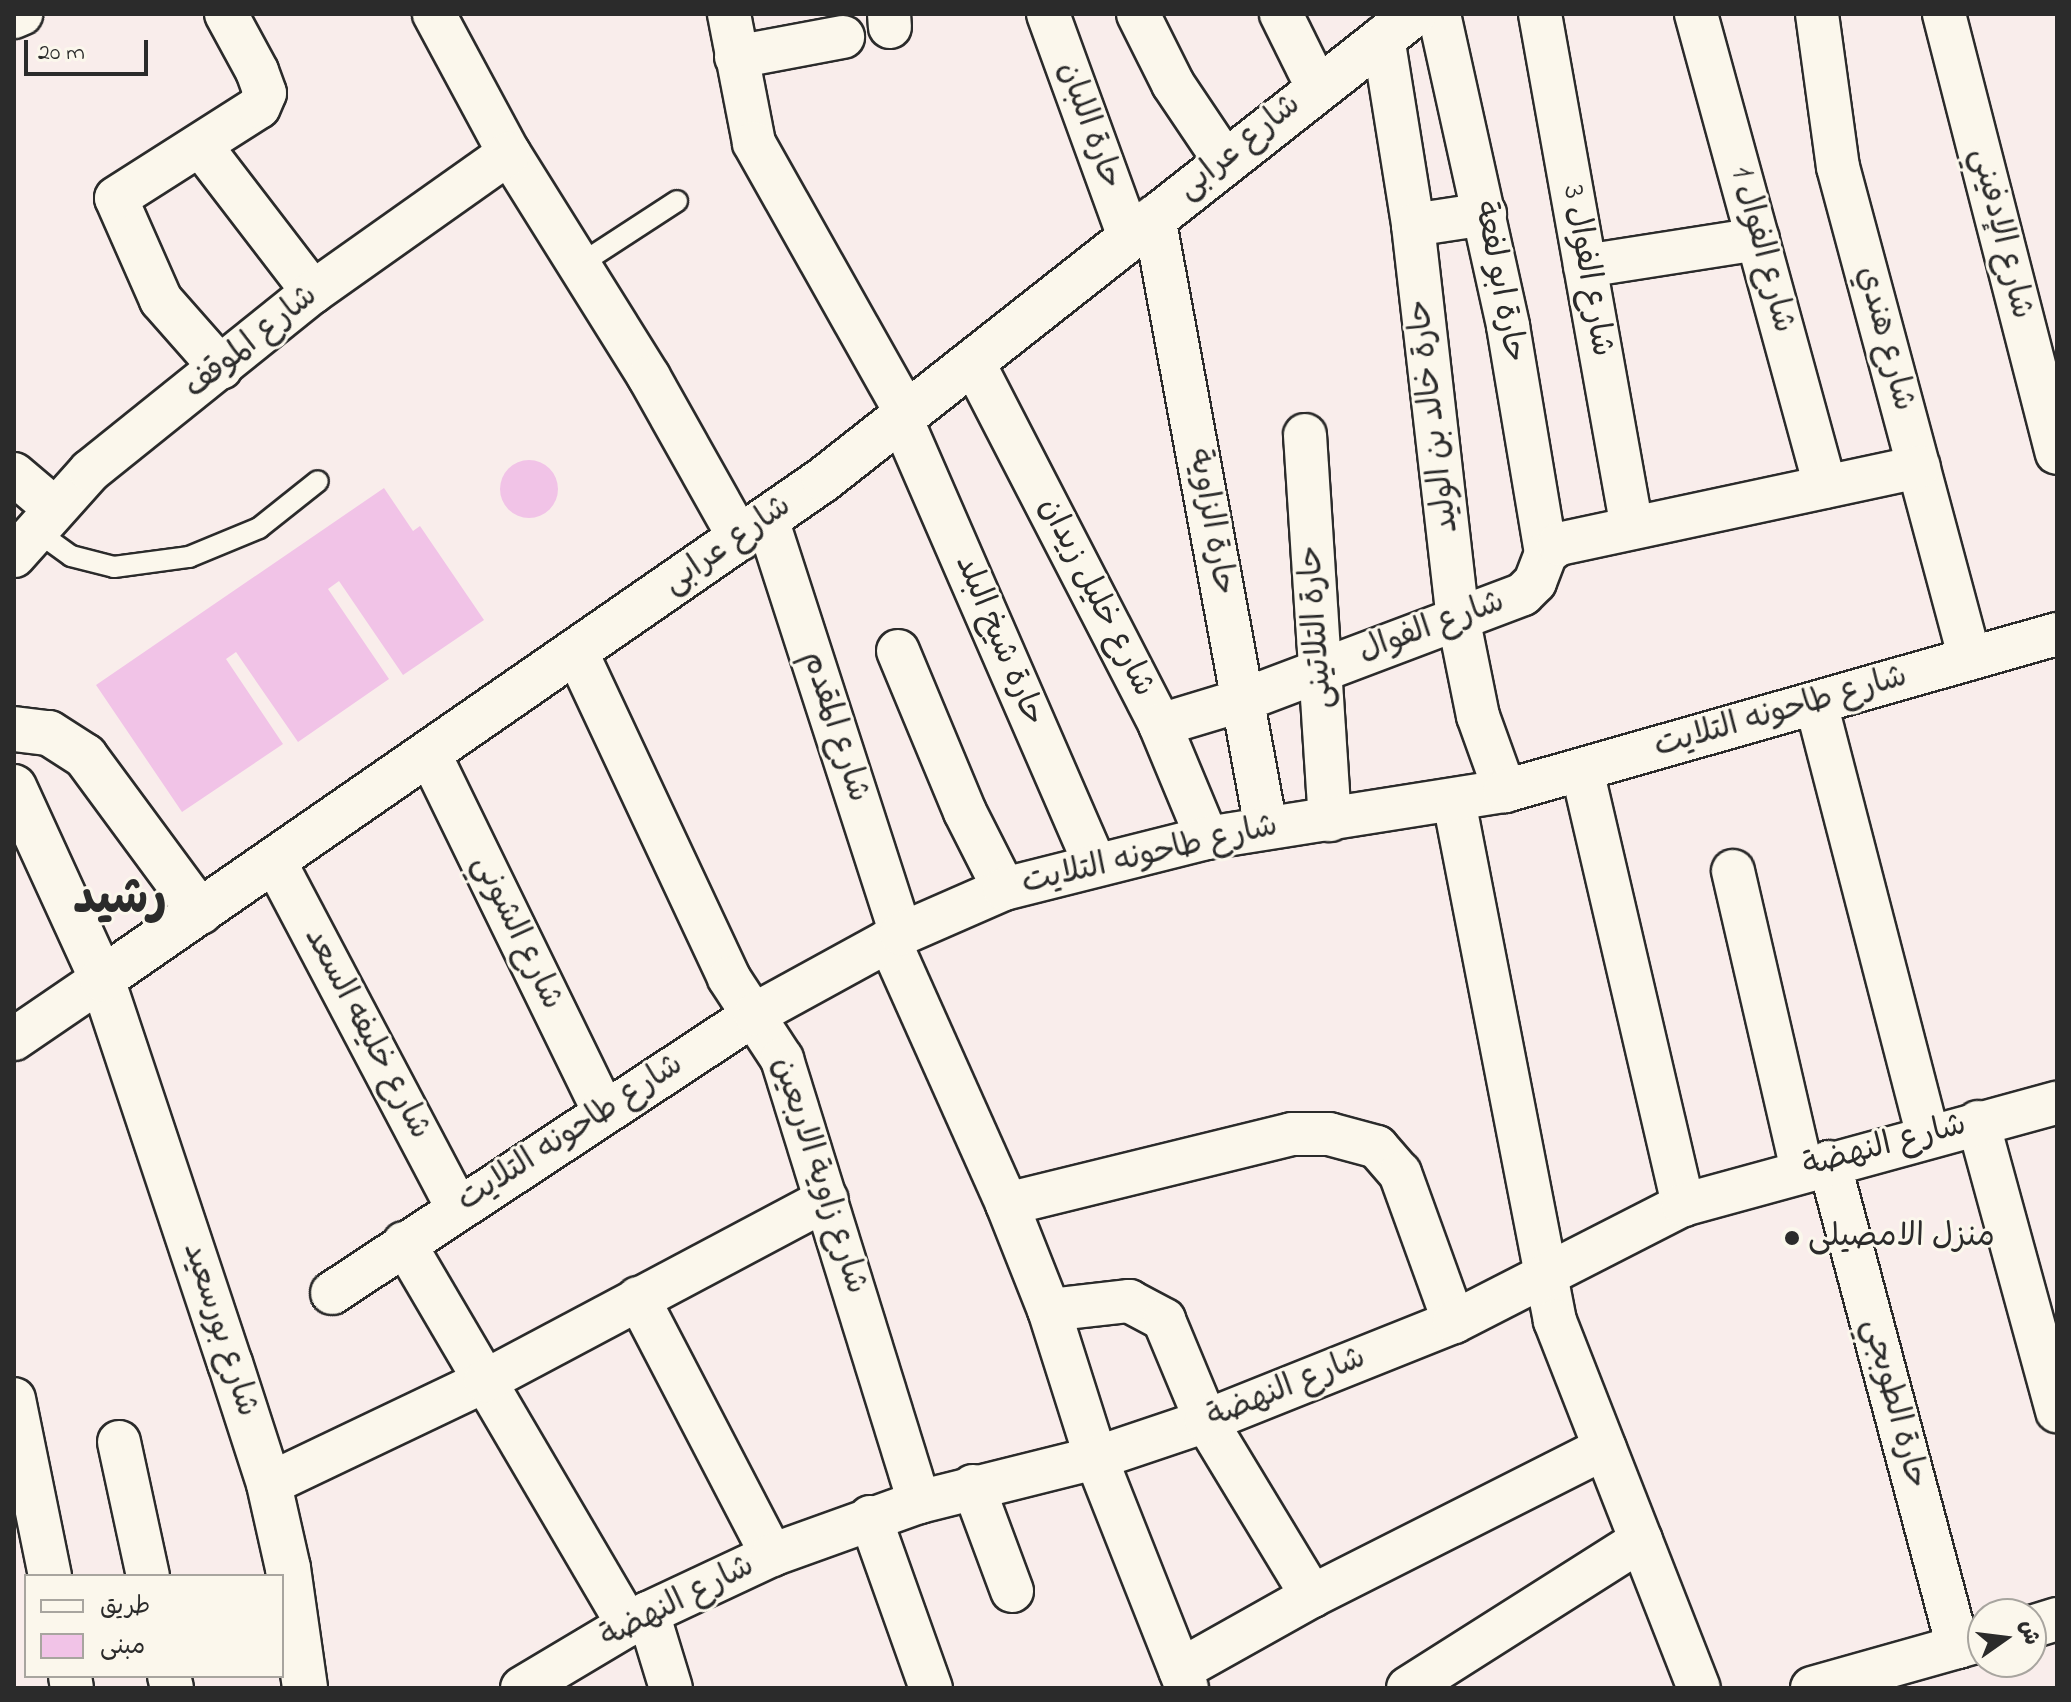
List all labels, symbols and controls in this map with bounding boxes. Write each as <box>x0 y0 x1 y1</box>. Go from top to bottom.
scale bar <box>28 24 152 74</box>
text: 20 m <box>38 36 85 71</box>
street label: حارة اللبان <box>1047 57 1129 195</box>
street label: شارع عرابى <box>1171 87 1309 209</box>
street label: شارع الإدفيني <box>1960 145 2040 323</box>
street label: شارع الفوال 1 <box>1720 163 1802 337</box>
street label: شارع الفوال 3 <box>1552 182 1620 360</box>
street label: حارة ابو لفعة <box>1464 198 1532 366</box>
street label: شارع هندي <box>1846 263 1922 415</box>
street label: شارع الموقف <box>178 278 326 408</box>
street label: حارة خالد بن الوليد <box>1402 297 1468 535</box>
street label: حارة الزاوية <box>1178 446 1242 598</box>
street label: شارع عرابى <box>657 488 799 604</box>
street label: شارع خليل زيدان <box>1028 492 1162 704</box>
street label: حارة التلاتينى <box>1293 544 1343 710</box>
street label: حارة شيخ البلد <box>945 550 1051 732</box>
street label: شارع الفوال <box>1354 584 1510 672</box>
street label: شارع المقدم <box>792 647 876 807</box>
street label: شارع طاحونه التلايت <box>1650 659 1912 767</box>
street label: شارع طاحونه التلايت <box>1018 808 1282 904</box>
street label: شارع الشوني <box>462 850 570 1016</box>
district label: رشيد <box>73 872 167 930</box>
street label: شارع خليفه السعد <box>294 922 438 1146</box>
street label: شارع طاحونه التلايت <box>451 1047 691 1221</box>
street label: شارع زاوية الاربعين <box>762 1053 874 1299</box>
street label: شارع النهضة <box>1799 1107 1971 1187</box>
place label: منزل الامصيلى <box>1808 1219 1995 1257</box>
marker: منزل الامصيلى <box>1783 1229 1801 1247</box>
street label: شارع بورسعيد <box>173 1238 265 1422</box>
street label: حارة الطوبجي <box>1852 1315 1934 1493</box>
street label: شارع النهضة <box>1202 1340 1372 1438</box>
street label: شارع النهضة <box>595 1548 761 1658</box>
legend <box>24 1574 284 1678</box>
text: طريق <box>100 1590 150 1625</box>
north arrow <box>1967 1598 2047 1678</box>
text: ش <box>2010 1617 2047 1648</box>
text: مبنى <box>100 1630 145 1665</box>

